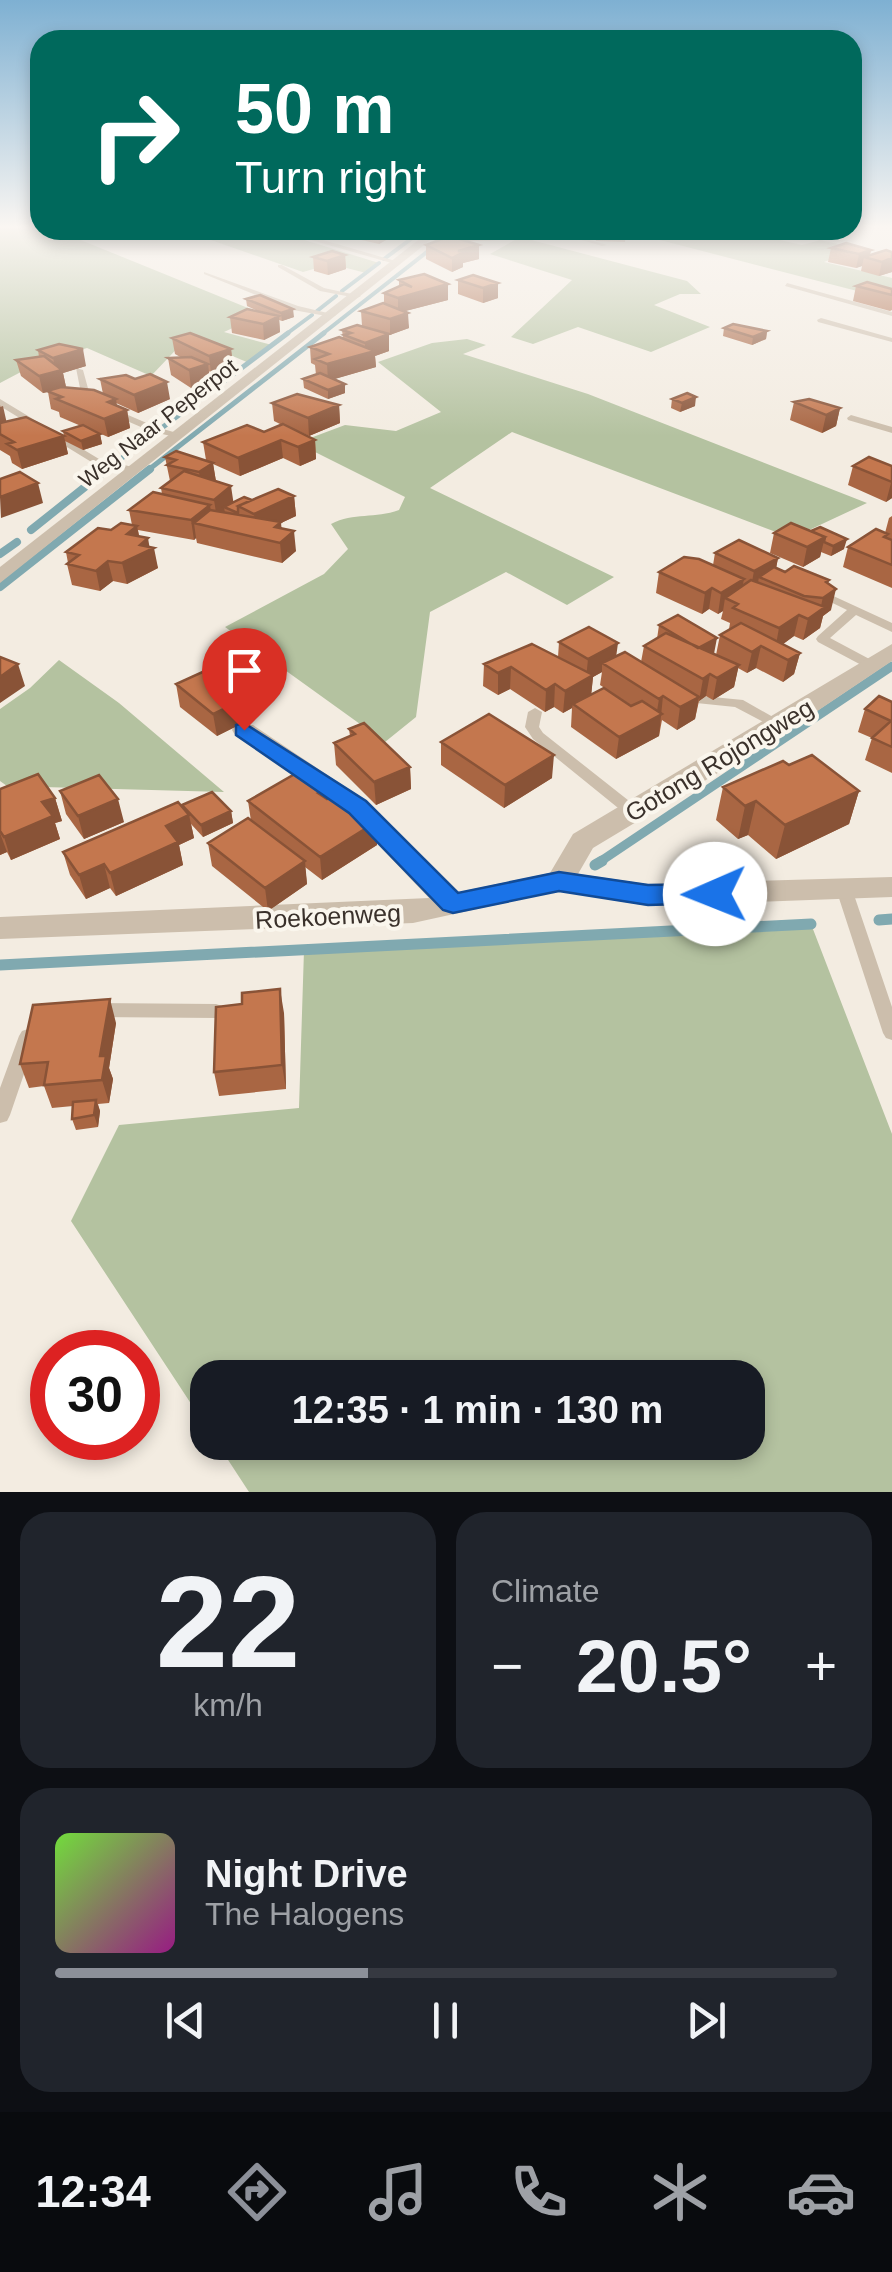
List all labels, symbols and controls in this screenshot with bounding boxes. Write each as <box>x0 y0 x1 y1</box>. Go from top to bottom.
icon: right <box>70 70 200 200</box>
text: 50 m <box>235 70 395 148</box>
text: Turn right <box>235 152 426 203</box>
street label: Weg Naar Peperpot <box>74 353 242 493</box>
pin <box>202 628 287 731</box>
icon: arrive <box>217 643 272 698</box>
street label: Gotong Rojongweg <box>620 693 818 827</box>
position arrow <box>663 842 767 946</box>
street label: Roekoenweg <box>254 898 402 934</box>
speed limit sign: 30 <box>30 1330 160 1460</box>
text: 12:35 · 1 min · 130 m <box>292 1389 663 1431</box>
text: 22 <box>156 1549 300 1695</box>
text: Climate <box>491 1573 599 1609</box>
text: 20.5° <box>576 1624 752 1708</box>
text: − <box>491 1635 523 1697</box>
text: + <box>805 1635 837 1697</box>
text: km/h <box>193 1687 263 1723</box>
text: Night Drive <box>205 1853 408 1895</box>
text: The Halogens <box>205 1896 404 1932</box>
icon: previous <box>158 1993 213 2048</box>
icon: pause <box>418 1993 473 2048</box>
icon: next <box>679 1993 734 2048</box>
icon: directions <box>222 2157 292 2227</box>
icon: music <box>363 2157 433 2227</box>
icon: phone <box>504 2157 574 2227</box>
icon: climate <box>645 2157 715 2227</box>
icon: car <box>786 2157 856 2227</box>
text: 12:34 <box>36 2166 151 2217</box>

